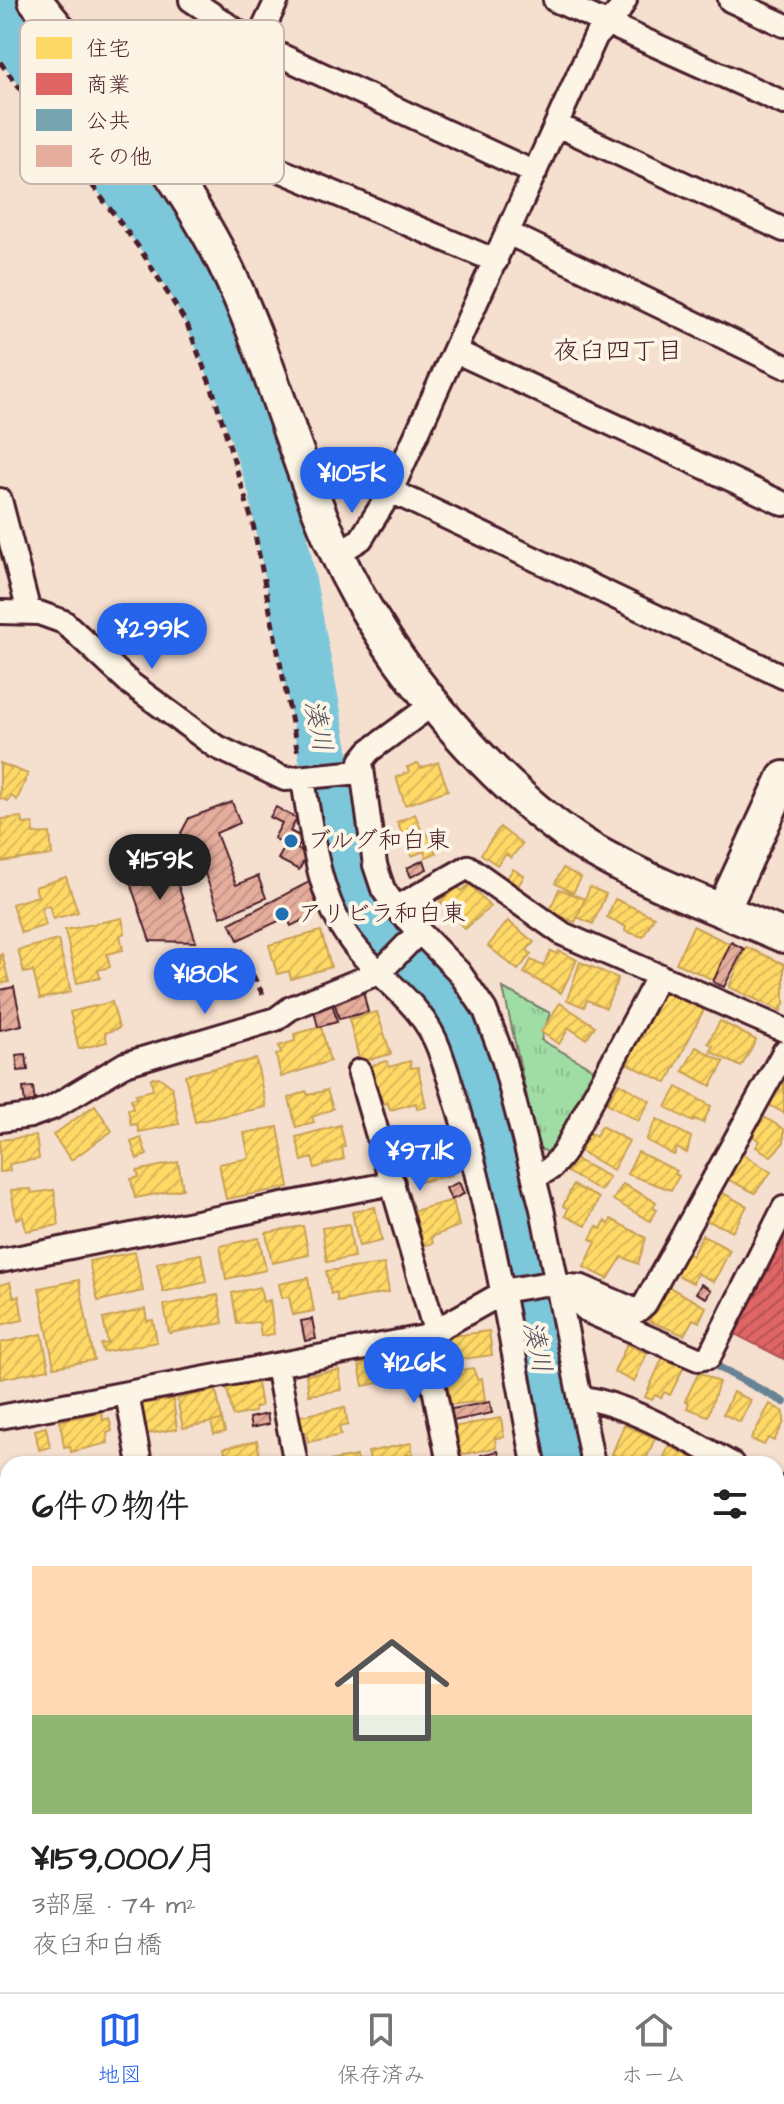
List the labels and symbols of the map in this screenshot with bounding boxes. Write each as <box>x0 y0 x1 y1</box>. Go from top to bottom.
legend <box>20 20 284 184</box>
text: 住宅 <box>86 34 130 65</box>
text: 商業 <box>86 70 130 101</box>
text: 公共 <box>86 106 130 137</box>
text: その他 <box>86 142 152 173</box>
district label: 夜臼四丁目 <box>553 333 683 369</box>
pin: ¥105K <box>296 447 408 515</box>
pin: ¥299K <box>96 603 208 671</box>
water label: 湊川 <box>295 697 341 755</box>
place label: ブルグ和白東 <box>307 824 450 858</box>
marker: ブルグ和白東 <box>282 832 300 850</box>
pin: ¥159K <box>104 834 216 902</box>
place label: アリビラ和白東 <box>298 897 466 931</box>
marker: アリビラ和白東 <box>273 905 291 923</box>
pin: ¥180K <box>149 948 261 1016</box>
pin: ¥97.1K <box>355 1125 485 1193</box>
water label: 湊川 <box>514 1318 560 1376</box>
pin: ¥126K <box>358 1337 470 1405</box>

